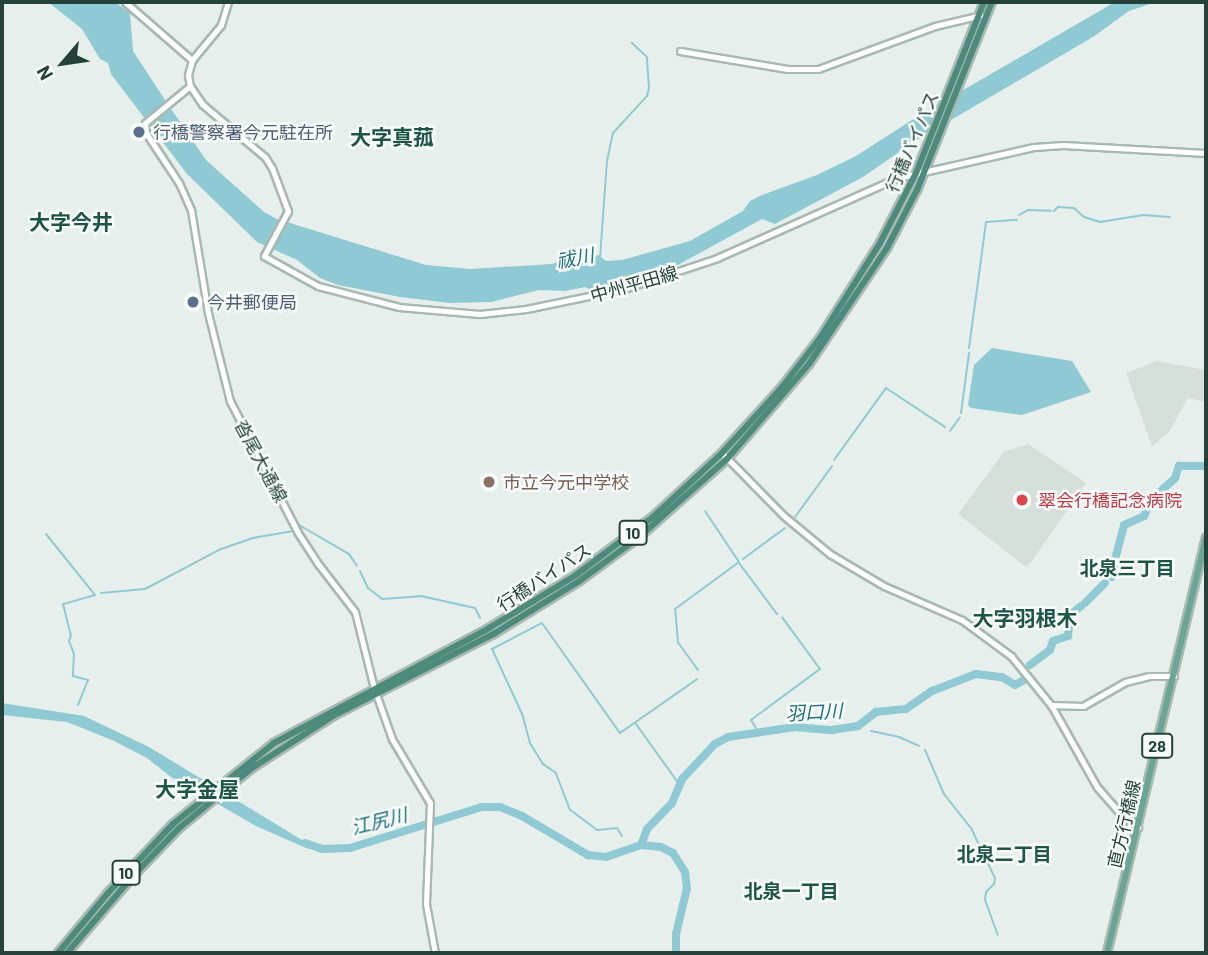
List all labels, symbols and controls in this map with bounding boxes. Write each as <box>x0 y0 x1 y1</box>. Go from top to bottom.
north arrow <box>28 28 98 98</box>
text: N <box>31 62 57 85</box>
street label: 行橋バイパス <box>881 88 943 196</box>
place label: 行橋警察署今元駐在所 <box>153 121 333 143</box>
marker: 行橋警察署今元駐在所 <box>131 124 147 140</box>
district label: 大字真菰 <box>350 124 434 150</box>
district label: 大字今井 <box>29 209 113 235</box>
water label: 祓川 <box>554 243 596 273</box>
street label: 中州平田線 <box>588 261 680 307</box>
place label: 今井郵便局 <box>207 291 297 313</box>
marker: 今井郵便局 <box>185 294 201 310</box>
street label: 沓尾大通線 <box>230 416 292 506</box>
place label: 市立今元中学校 <box>503 471 629 493</box>
marker: 市立今元中学校 <box>481 474 497 490</box>
place label: 翠会行橋記念病院 <box>1038 489 1182 511</box>
marker: 翠会行橋記念病院 <box>1012 490 1032 510</box>
road number: 10 <box>617 520 649 546</box>
street label: 行橋バイパス <box>493 539 595 615</box>
district label: 北泉三丁目 <box>1080 557 1174 579</box>
district label: 大字羽根木 <box>973 605 1077 631</box>
water label: 羽口川 <box>785 699 843 725</box>
road number: 28 <box>1140 734 1174 758</box>
district label: 大字金屋 <box>155 776 239 802</box>
street label: 直方行橋線 <box>1103 778 1145 870</box>
water label: 江尻川 <box>349 803 409 839</box>
district label: 北泉二丁目 <box>957 843 1051 865</box>
road number: 10 <box>110 860 142 886</box>
district label: 北泉一丁目 <box>744 880 838 902</box>

